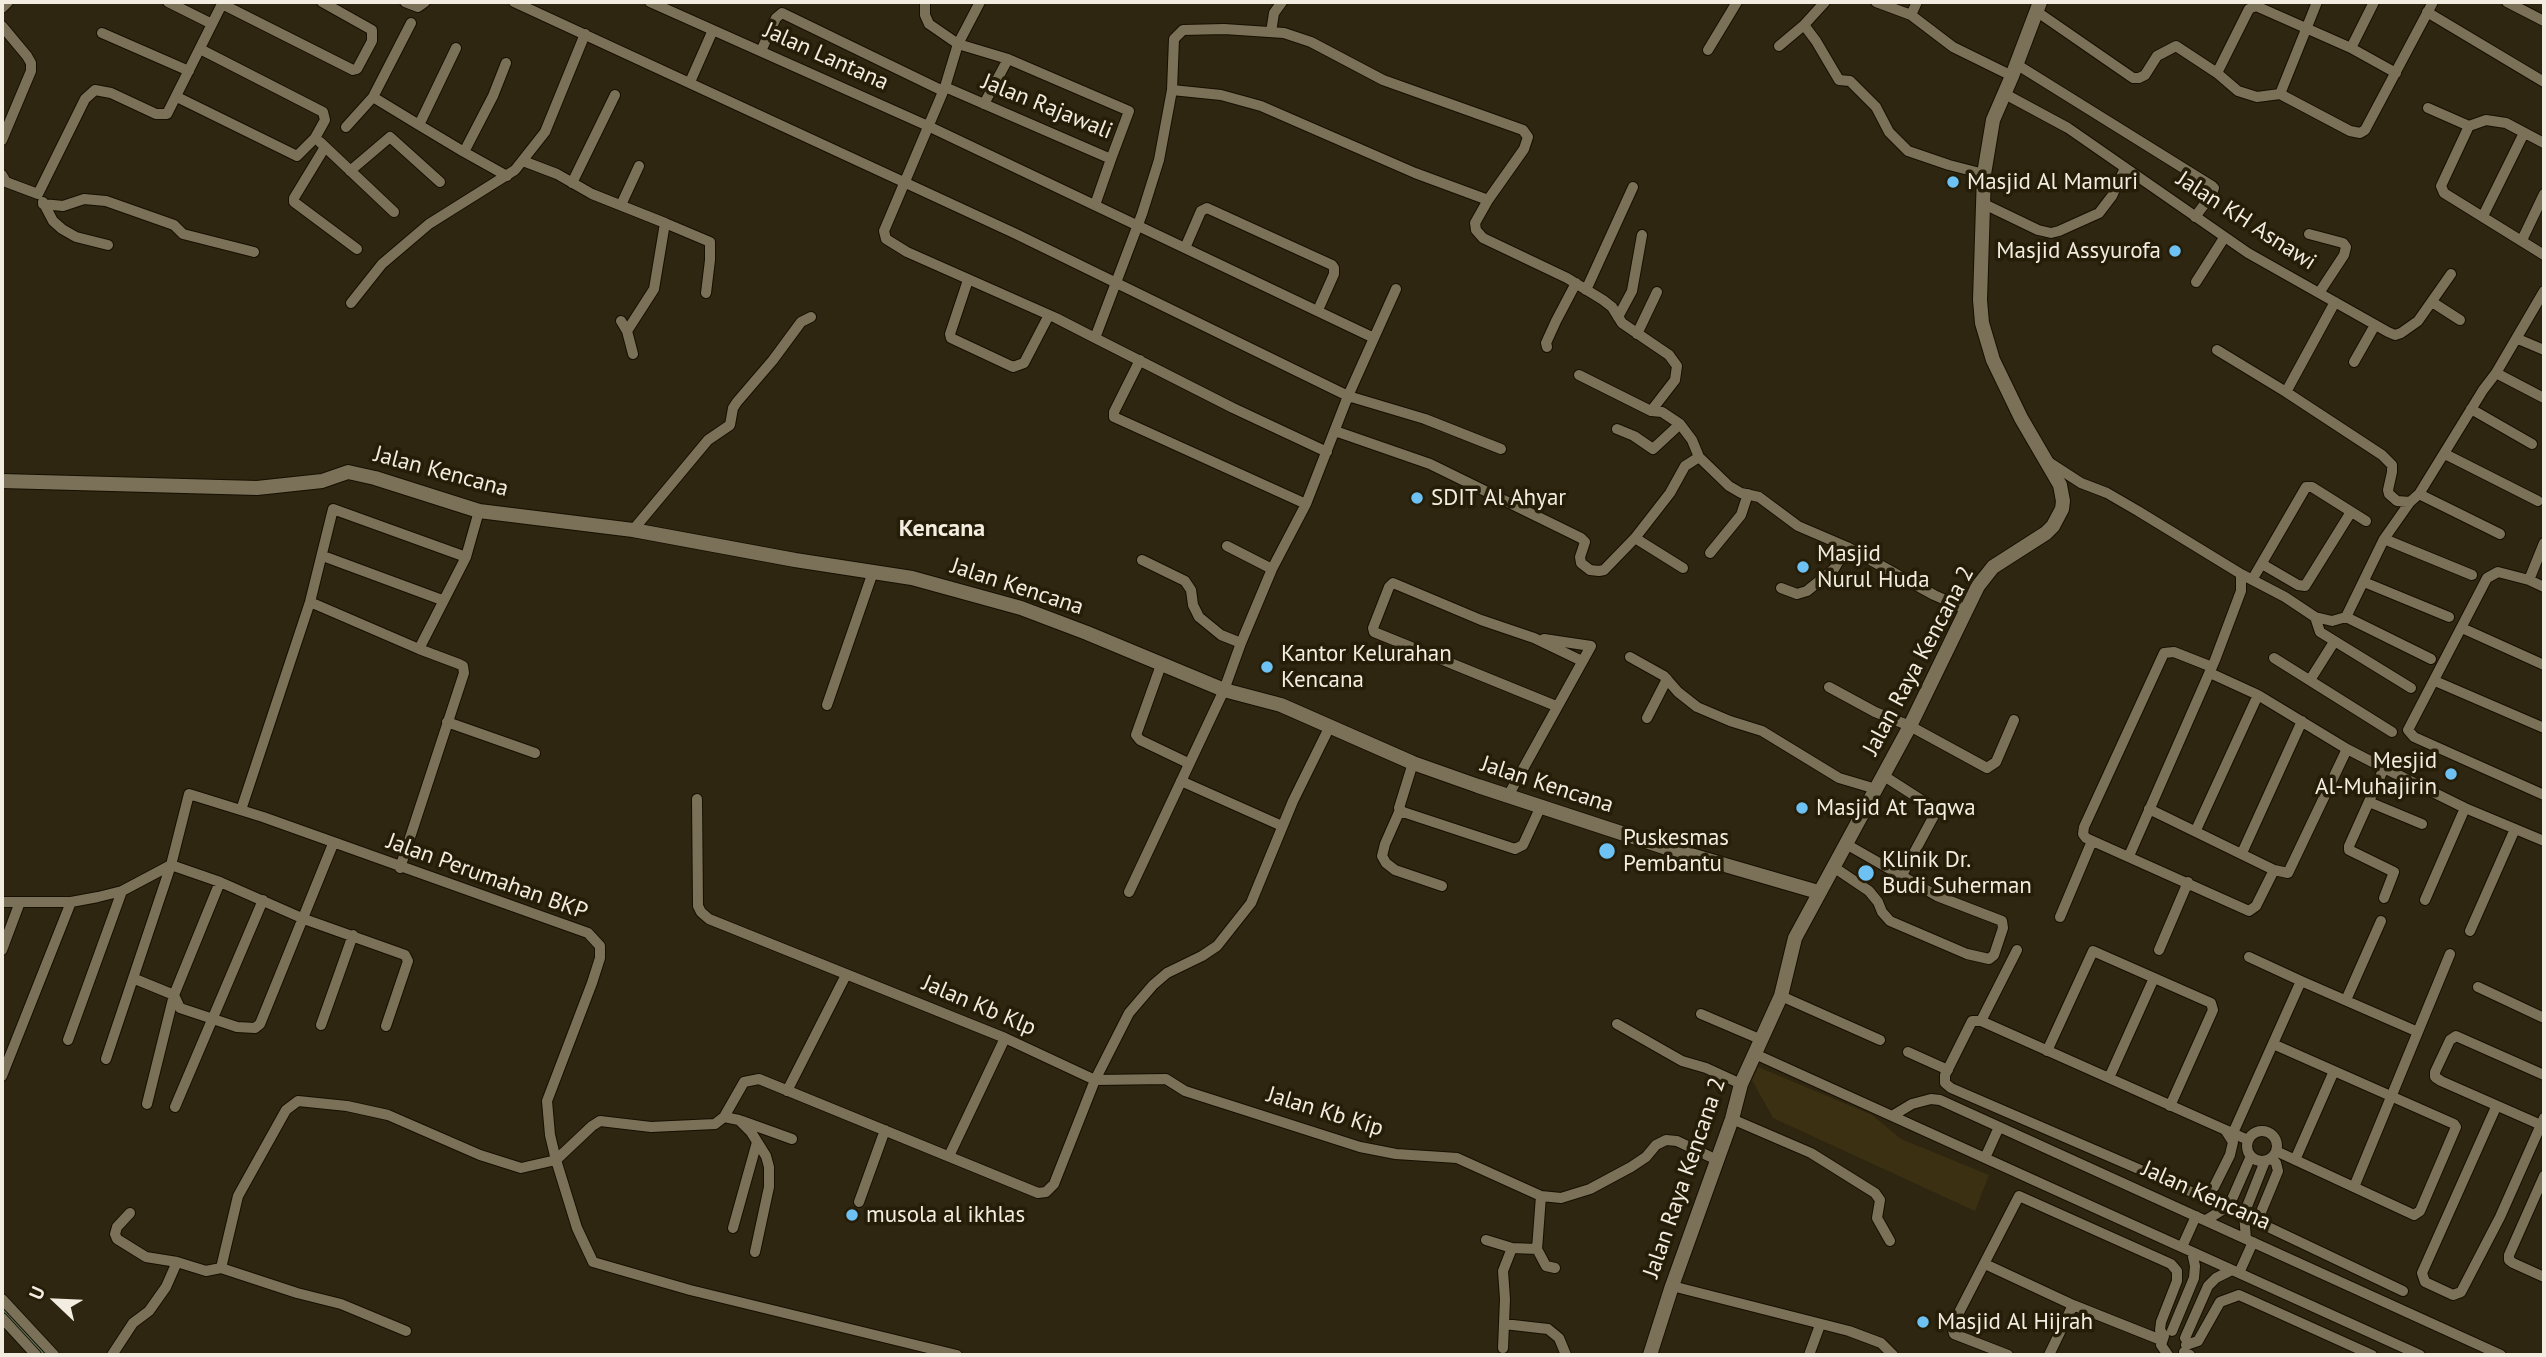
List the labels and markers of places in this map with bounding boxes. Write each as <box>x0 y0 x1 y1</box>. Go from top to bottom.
place label: Masjid Al Mamuri <box>1967 168 2138 196</box>
marker: Masjid Al Mamuri <box>1945 174 1961 190</box>
place label: Masjid Assyurofa <box>1996 237 2161 265</box>
marker: Masjid Assyurofa <box>2167 243 2183 259</box>
place label: SDIT Al Ahyar <box>1431 484 1566 512</box>
marker: SDIT Al Ahyar <box>1409 490 1425 506</box>
place label: Masjid Nurul Huda <box>1817 540 1930 594</box>
marker: Masjid Nurul Huda <box>1795 559 1811 575</box>
place label: Kantor Kelurahan Kencana <box>1281 640 1452 694</box>
marker: Kantor Kelurahan Kencana <box>1259 659 1275 675</box>
place label: Mesjid Al-Muhajirin <box>2315 747 2437 801</box>
marker: Mesjid Al-Muhajirin <box>2443 766 2459 782</box>
place label: Masjid At Taqwa <box>1816 794 1976 822</box>
marker: Masjid At Taqwa <box>1794 800 1810 816</box>
place label: Puskesmas Pembantu <box>1623 824 1729 878</box>
marker: Puskesmas Pembantu <box>1597 841 1617 861</box>
place label: Klinik Dr. Budi Suherman <box>1882 846 2032 900</box>
marker: Klinik Dr. Budi Suherman <box>1856 863 1876 883</box>
place label: musola al ikhlas <box>866 1201 1025 1229</box>
marker: musola al ikhlas <box>844 1207 860 1223</box>
place label: Masjid Al Hijrah <box>1937 1308 2093 1336</box>
marker: Masjid Al Hijrah <box>1915 1314 1931 1330</box>

